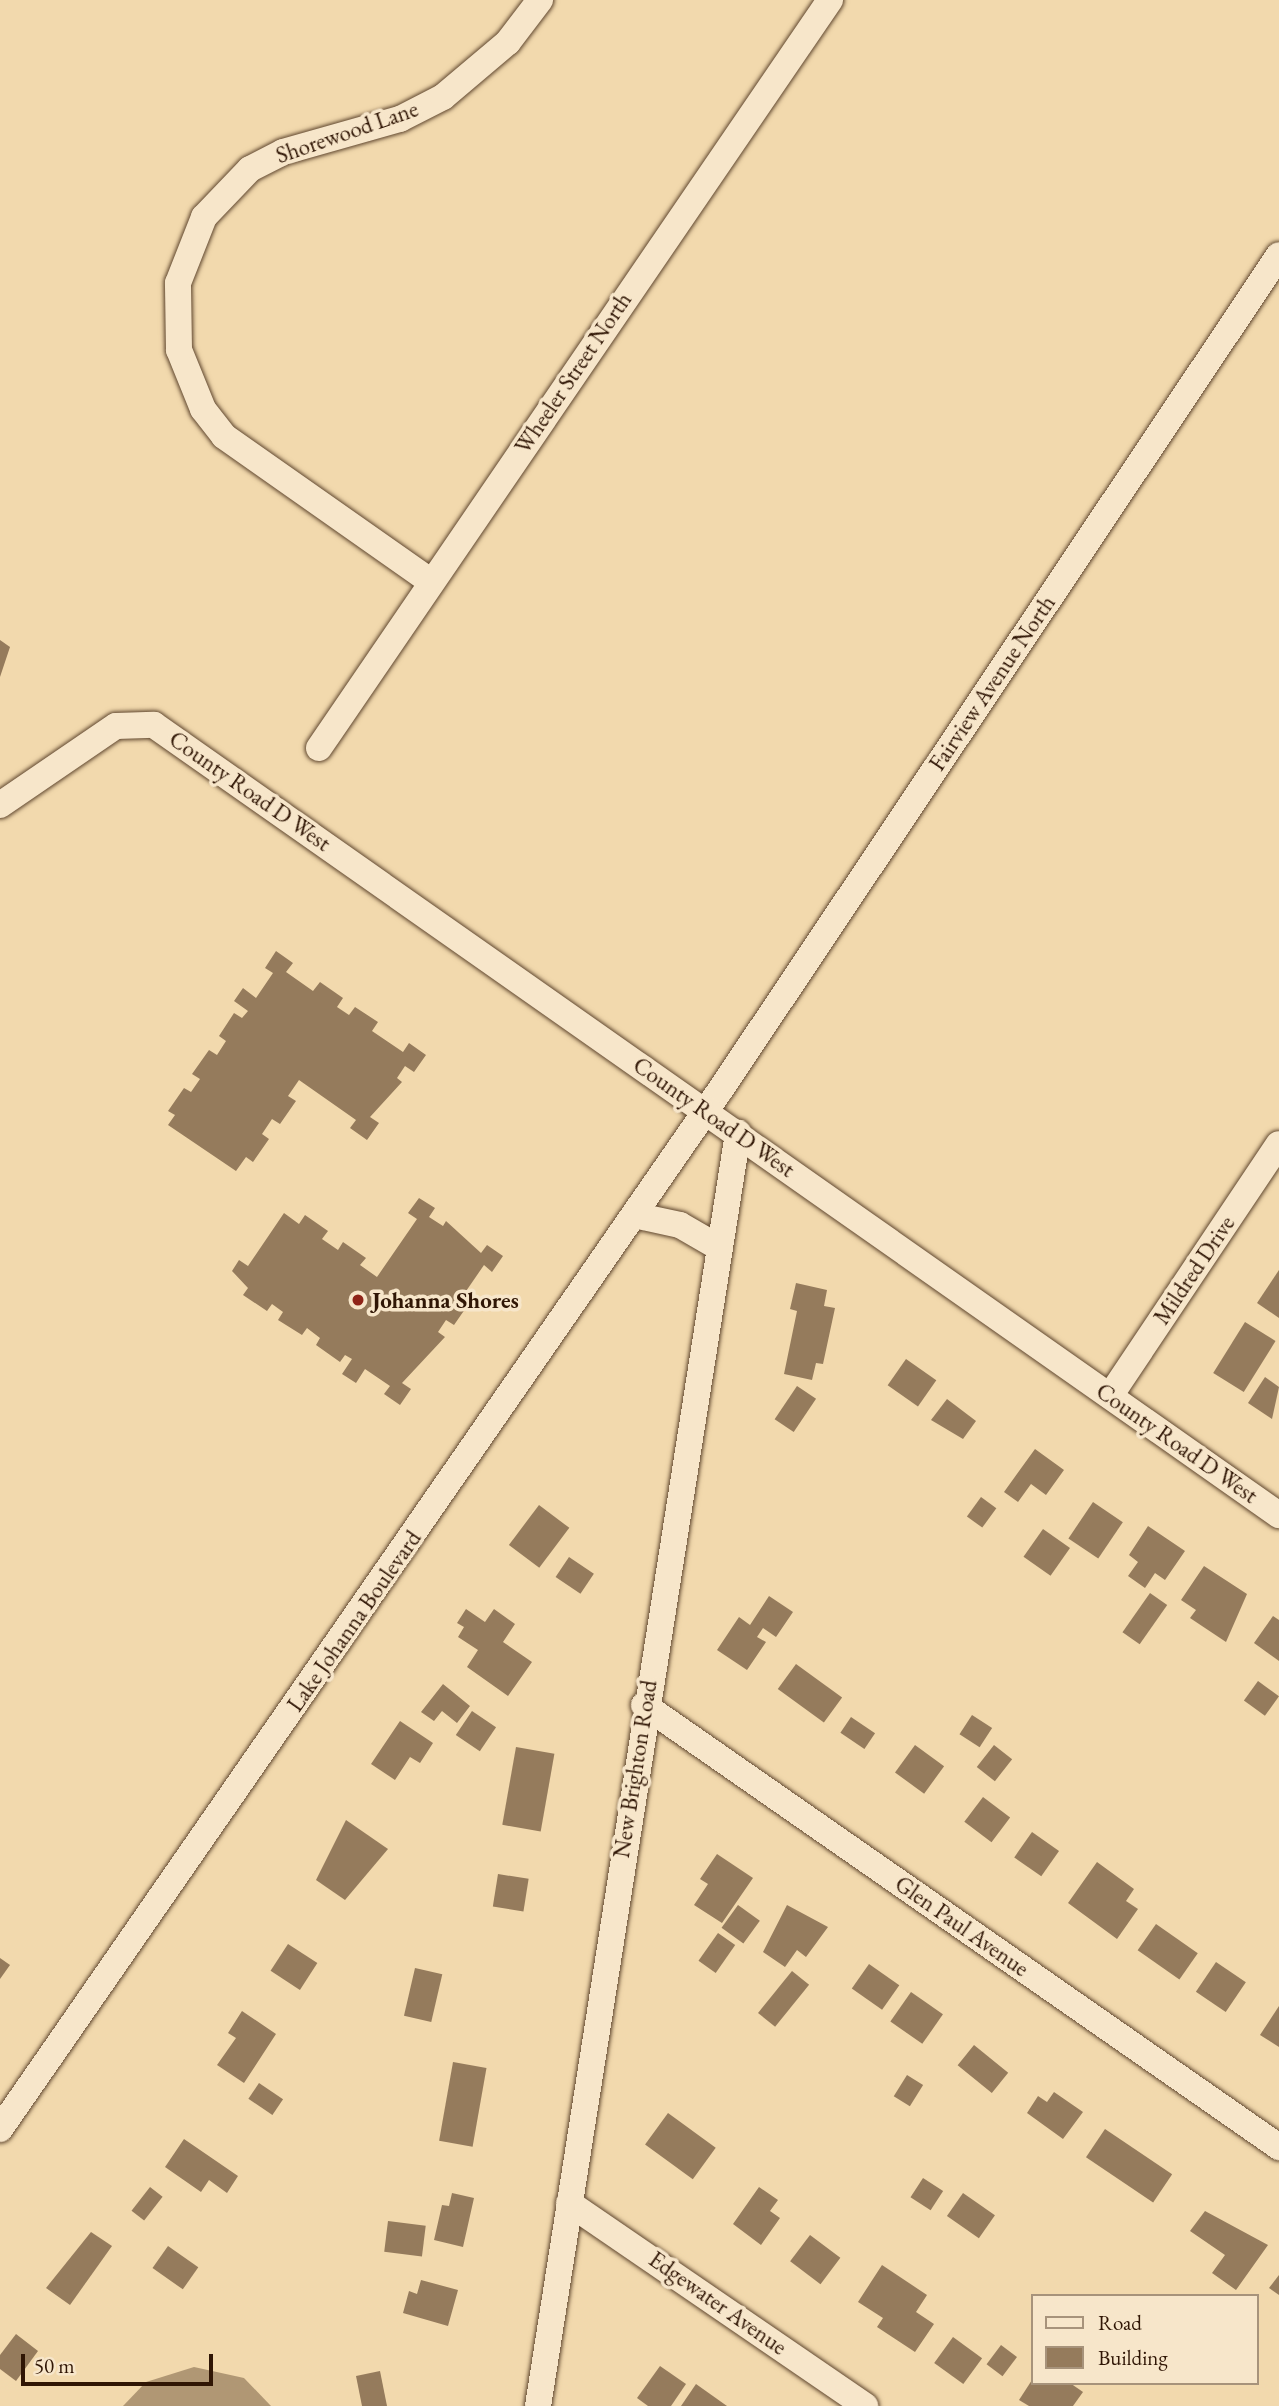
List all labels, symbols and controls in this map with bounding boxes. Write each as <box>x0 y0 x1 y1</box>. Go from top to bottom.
street label: Shorewood Lane <box>272 95 422 169</box>
street label: Wheeler Street North <box>509 287 637 459</box>
street label: Fairview Avenue North <box>923 590 1061 776</box>
street label: County Road D West <box>164 725 336 857</box>
street label: County Road D West <box>628 1051 800 1183</box>
street label: Mildred Drive <box>1148 1210 1240 1330</box>
place label: Johanna Shores <box>372 1286 519 1314</box>
marker: Johanna Shores <box>350 1292 366 1308</box>
street label: County Road D West <box>1091 1377 1263 1509</box>
street label: Lake Johanna Boulevard <box>281 1525 427 1717</box>
street label: New Brighton Road <box>607 1678 663 1860</box>
street label: Glen Paul Avenue <box>890 1870 1034 1982</box>
street label: Edgewater Avenue <box>644 2245 792 2361</box>
legend <box>1030 2294 1258 2385</box>
text: Road <box>1098 2309 1142 2336</box>
scale bar <box>24 2340 217 2384</box>
text: Building <box>1098 2344 1168 2371</box>
text: 50 m <box>34 2352 75 2379</box>

